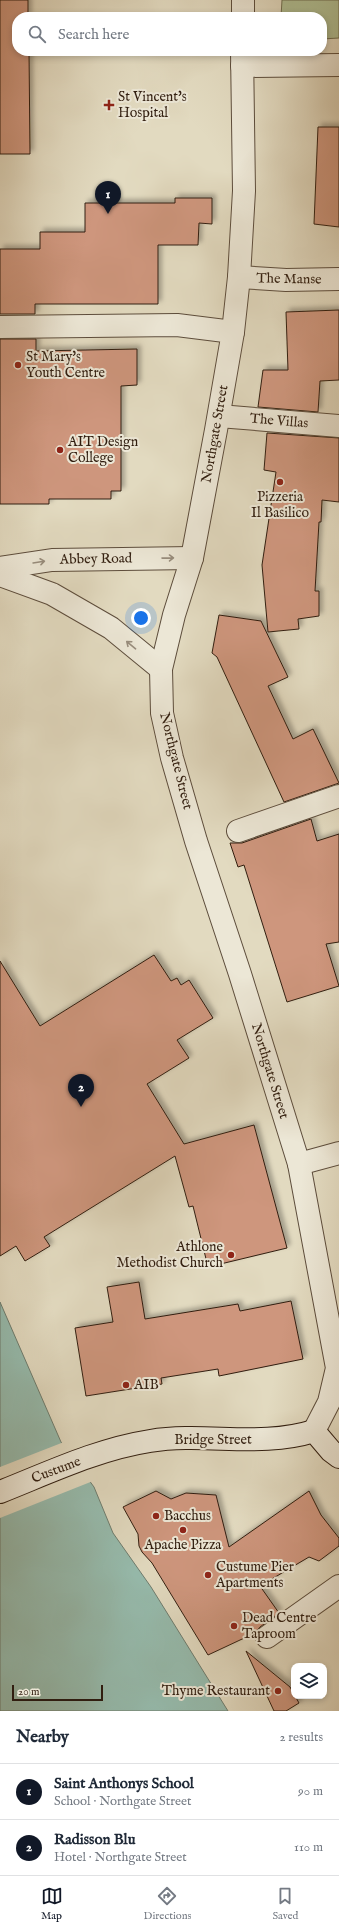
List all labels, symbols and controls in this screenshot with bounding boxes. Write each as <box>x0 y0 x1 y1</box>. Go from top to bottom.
search box <box>12 12 327 56</box>
icon: search <box>26 23 48 45</box>
text: Search here <box>58 25 129 44</box>
place label: St Vincent's Hospital <box>118 88 187 122</box>
marker: St Vincent's Hospital <box>103 99 115 111</box>
pin: 1 <box>95 181 121 214</box>
street label: The Manse <box>256 269 322 289</box>
place label: St Mary's Youth Centre <box>26 348 106 382</box>
marker: St Mary's Youth Centre <box>13 360 23 370</box>
street label: Northgate Street <box>198 383 233 484</box>
street label: The Villas <box>249 409 309 433</box>
place label: AIT Design College <box>67 433 139 467</box>
marker: AIT Design College <box>55 445 65 455</box>
marker: Pizzeria Il Basilico <box>275 477 285 487</box>
place label: Pizzeria Il Basilico <box>251 488 309 522</box>
street label: Abbey Road <box>59 549 133 569</box>
one-way arrow <box>161 555 174 562</box>
one-way arrow <box>32 558 45 566</box>
your location <box>131 608 151 628</box>
one-way arrow <box>126 640 136 649</box>
street label: Northgate Street <box>155 711 197 812</box>
street label: Northgate Street <box>247 1021 293 1121</box>
pin: 2 <box>68 1074 94 1107</box>
place label: Athlone Methodist Church <box>117 1238 224 1272</box>
marker: Athlone Methodist Church <box>226 1250 236 1260</box>
place label: AIB <box>133 1376 159 1394</box>
marker: AIB <box>121 1380 131 1390</box>
street label: Bridge Street <box>174 1431 252 1449</box>
street label: Custume <box>29 1452 84 1488</box>
place label: Bacchus <box>164 1507 211 1525</box>
marker: Bacchus <box>151 1511 161 1521</box>
marker: Apache Pizza <box>178 1525 188 1535</box>
place label: Apache Pizza <box>144 1536 222 1554</box>
place label: Custume Pier Apartments <box>215 1558 294 1592</box>
marker: Custume Pier Apartments <box>203 1570 213 1580</box>
place label: Dead Centre Taproom <box>242 1609 317 1643</box>
marker: Dead Centre Taproom <box>229 1621 239 1631</box>
map controls <box>291 1663 327 1699</box>
button: layers <box>291 1663 327 1699</box>
place label: Thyme Restaurant <box>162 1682 270 1700</box>
scale bar <box>12 1683 103 1702</box>
text: 20 m <box>18 1685 39 1699</box>
marker: Thyme Restaurant <box>273 1686 283 1696</box>
text: Nearby <box>16 1727 69 1748</box>
text: 2 results <box>279 1729 323 1746</box>
text: Saint Anthonys School <box>54 1774 194 1793</box>
text: 1 <box>27 1783 31 1800</box>
text: 90 m <box>298 1783 323 1800</box>
text: School · Northgate Street <box>54 1793 191 1810</box>
text: Radisson Blu <box>54 1830 135 1849</box>
text: 2 <box>26 1839 32 1856</box>
text: 110 m <box>294 1839 323 1856</box>
text: Hotel · Northgate Street <box>54 1849 187 1866</box>
tab: Map <box>41 1885 63 1923</box>
tab: Directions <box>144 1885 191 1923</box>
tab: Saved <box>272 1885 298 1923</box>

